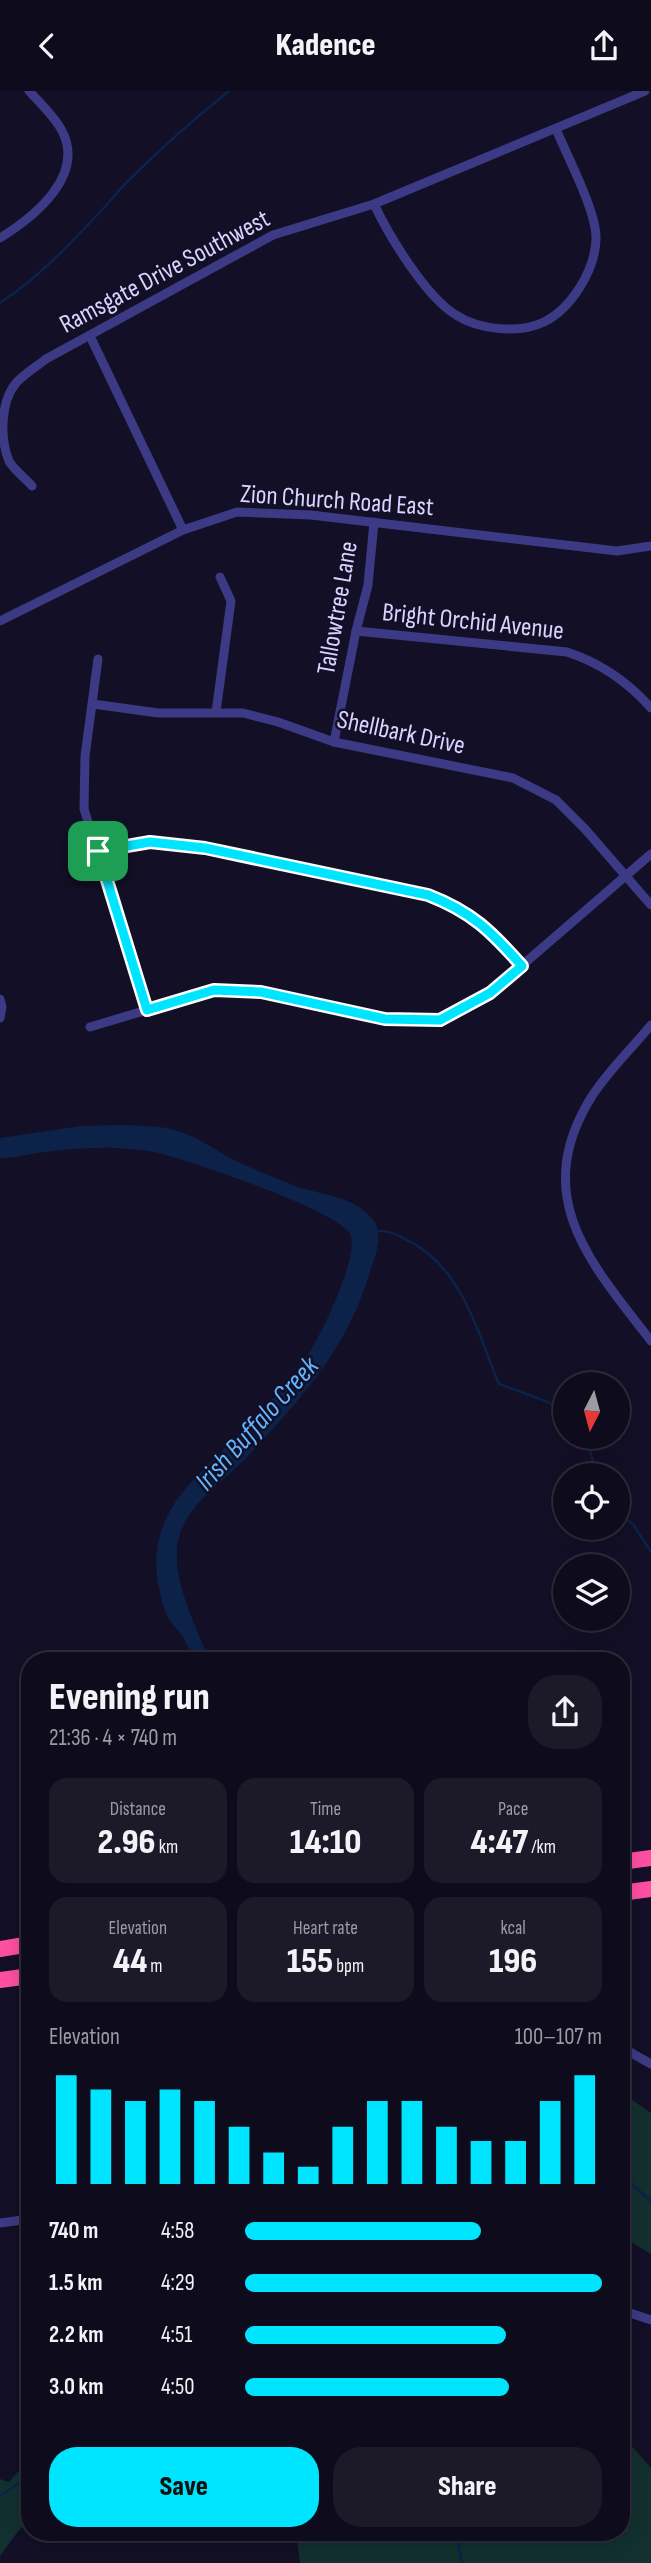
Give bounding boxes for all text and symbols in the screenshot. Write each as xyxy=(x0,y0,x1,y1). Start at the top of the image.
text: Kadence xyxy=(276,26,376,65)
icon: back xyxy=(28,27,66,65)
icon: share xyxy=(585,27,623,65)
street label: Ramsgate Drive Southwest xyxy=(55,203,275,340)
street label: Zion Church Road East xyxy=(239,479,435,523)
street label: Tallowtree Lane xyxy=(311,539,365,677)
street label: Bright Orchid Avenue xyxy=(381,597,565,647)
street label: Shellbark Drive xyxy=(334,704,468,762)
pin xyxy=(68,821,128,881)
icon: arrive xyxy=(79,832,117,870)
water label: Irish Buffalo Creek xyxy=(188,1349,327,1498)
north arrow xyxy=(553,1372,630,1449)
map controls xyxy=(553,1372,630,1631)
button: locate xyxy=(553,1463,630,1540)
button: layers xyxy=(553,1554,630,1631)
text: Evening run xyxy=(49,1675,210,1720)
button: share xyxy=(528,1675,602,1749)
text: 21:36 · 4 × 740 m xyxy=(49,1724,177,1752)
text: Distance xyxy=(110,1798,166,1821)
text: Time xyxy=(310,1798,341,1821)
text: Pace xyxy=(498,1798,528,1821)
text: 2.96 xyxy=(98,1821,156,1864)
text: 14:10 xyxy=(290,1821,361,1864)
text: 4:47 xyxy=(470,1821,528,1864)
text: km xyxy=(156,1836,178,1859)
text: /km xyxy=(528,1836,556,1859)
text: Elevation xyxy=(109,1917,167,1940)
text: Heart rate xyxy=(293,1917,358,1940)
text: kcal xyxy=(501,1917,526,1940)
text: 44 xyxy=(113,1940,147,1983)
text: 155 xyxy=(287,1940,333,1983)
text: 196 xyxy=(489,1940,537,1983)
text: m xyxy=(147,1955,163,1978)
text: bpm xyxy=(333,1955,364,1978)
text: Elevation xyxy=(49,2023,120,2051)
text: 100–107 m xyxy=(515,2023,602,2051)
text: 740 m xyxy=(49,2217,98,2245)
text: 4:58 xyxy=(161,2217,194,2245)
text: 1.5 km xyxy=(49,2269,102,2297)
text: 4:29 xyxy=(161,2269,195,2297)
text: 2.2 km xyxy=(49,2321,103,2349)
text: 4:51 xyxy=(161,2321,192,2349)
text: 3.0 km xyxy=(49,2373,104,2401)
text: 4:50 xyxy=(161,2373,194,2401)
button: Save xyxy=(49,2447,319,2527)
button: Share xyxy=(333,2447,602,2527)

